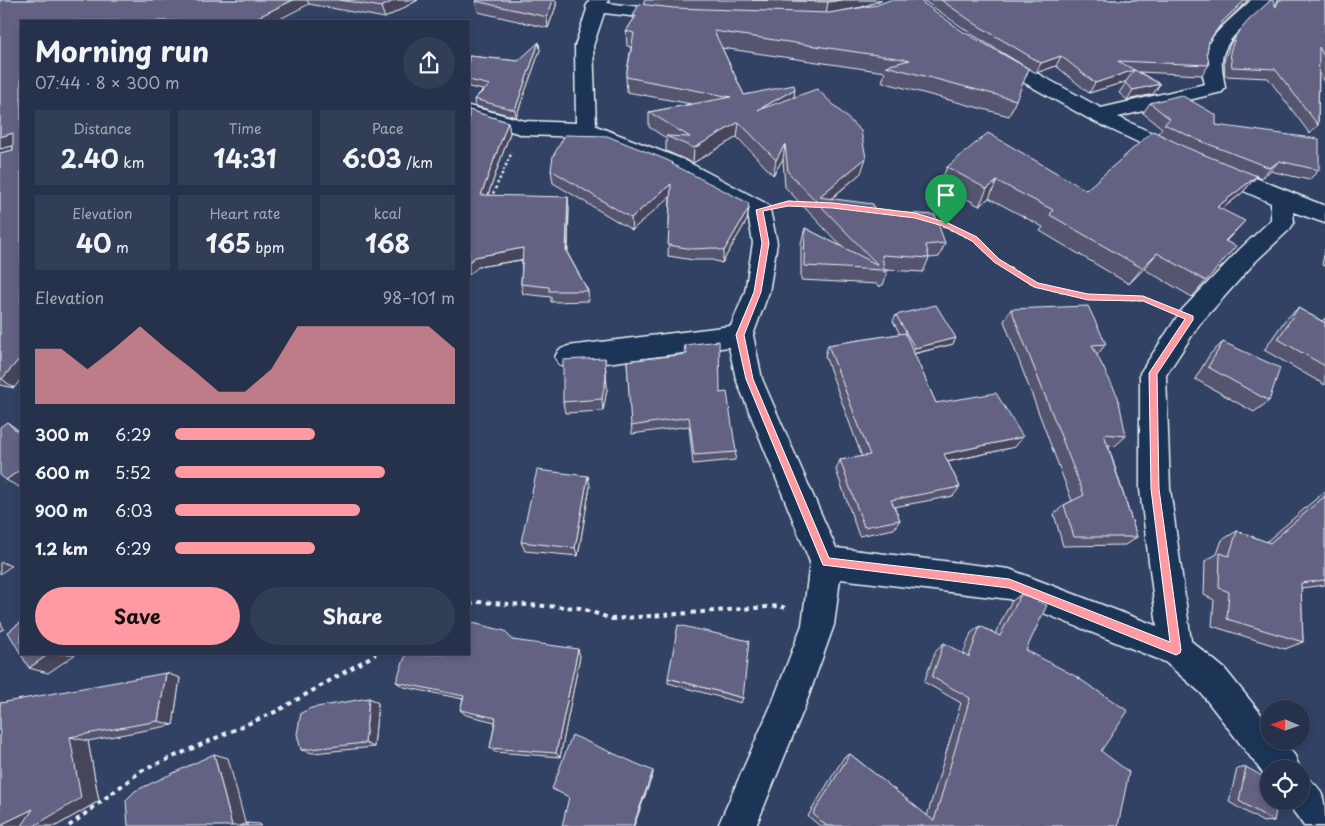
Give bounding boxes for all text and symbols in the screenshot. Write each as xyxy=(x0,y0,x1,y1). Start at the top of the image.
text: Morning run xyxy=(35,29,209,72)
button: share xyxy=(403,37,455,89)
text: 07:44 · 8 × 300 m xyxy=(35,70,180,94)
text: Distance xyxy=(73,118,132,139)
text: Time xyxy=(228,118,262,139)
text: Pace xyxy=(372,118,403,139)
text: 2.40 xyxy=(60,139,119,177)
text: 14:31 xyxy=(213,139,277,177)
text: 6:03 xyxy=(342,139,402,177)
text: km xyxy=(119,152,144,173)
text: /km xyxy=(402,152,433,173)
pin xyxy=(925,174,967,225)
icon: arrive xyxy=(932,181,960,209)
text: Elevation xyxy=(72,203,133,224)
text: Heart rate xyxy=(210,203,280,224)
text: kcal xyxy=(374,203,402,224)
text: 40 xyxy=(76,224,111,262)
text: 165 xyxy=(206,224,251,262)
text: 168 xyxy=(365,224,410,262)
text: m xyxy=(111,237,129,258)
text: bpm xyxy=(251,237,284,258)
text: Elevation xyxy=(35,285,104,309)
text: 98–101 m xyxy=(383,285,455,309)
text: 300 m xyxy=(35,422,89,446)
text: 6:29 xyxy=(115,422,151,446)
text: 600 m xyxy=(35,460,89,484)
text: 5:52 xyxy=(115,460,151,484)
text: 900 m xyxy=(35,498,88,522)
text: 6:03 xyxy=(115,498,153,522)
text: 1.2 km xyxy=(35,536,88,560)
text: 6:29 xyxy=(115,536,151,560)
button: Save xyxy=(35,587,240,645)
button: Share xyxy=(250,587,455,645)
north arrow xyxy=(1260,700,1310,750)
map controls xyxy=(1260,700,1310,810)
button: locate xyxy=(1260,760,1310,810)

